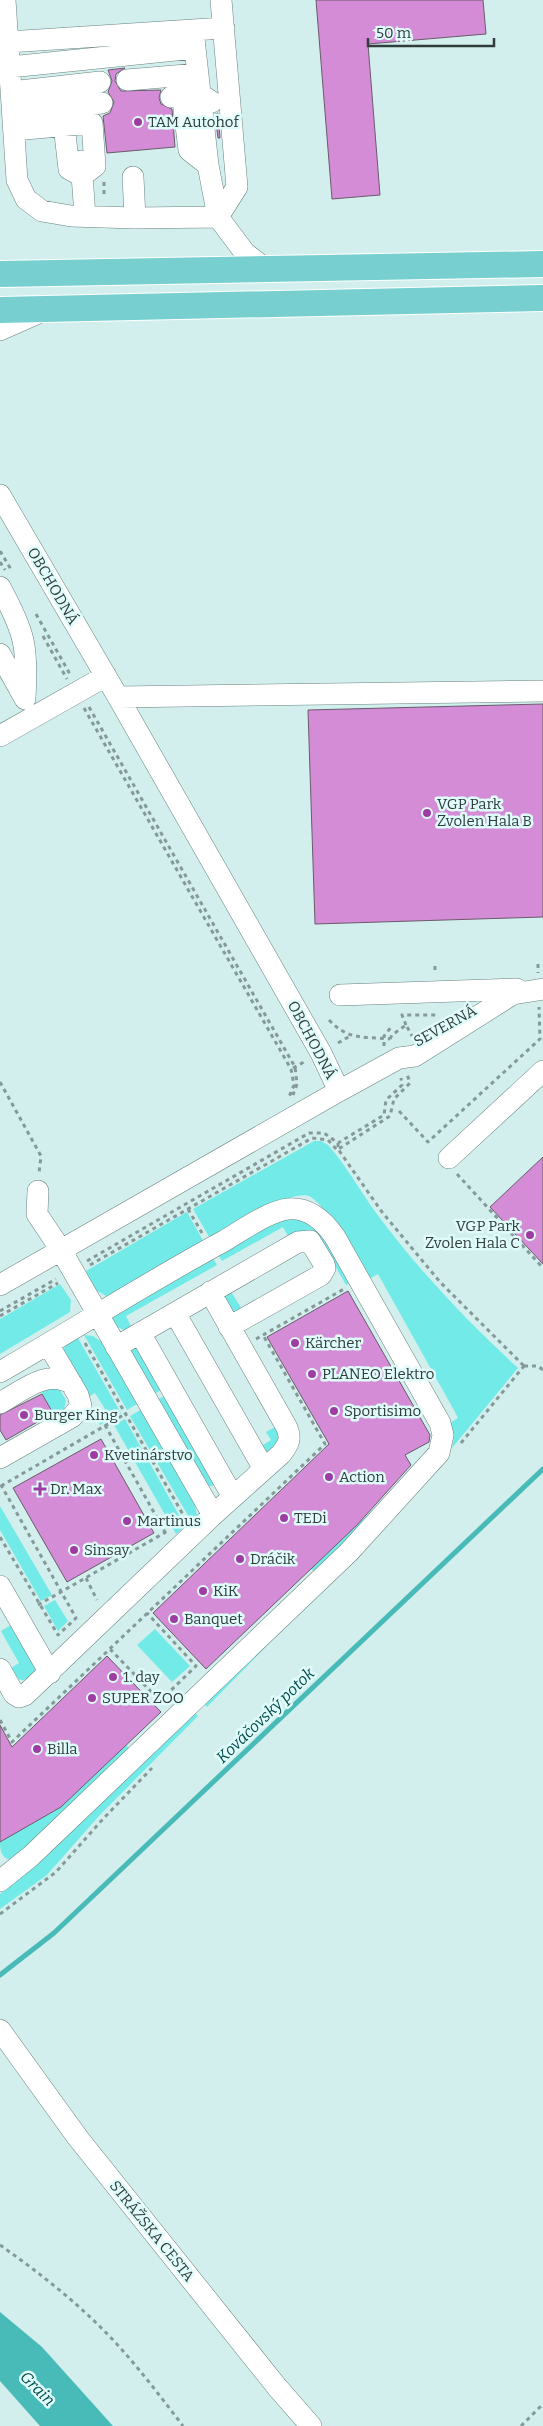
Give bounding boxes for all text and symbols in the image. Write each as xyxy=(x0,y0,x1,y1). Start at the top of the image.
scale bar xyxy=(368,15,494,47)
text: 50 m xyxy=(376,24,412,42)
place label: TAM Autohof xyxy=(148,113,240,131)
marker: TAM Autohof xyxy=(132,116,144,128)
street label: OBCHODNÁ xyxy=(24,544,83,628)
place label: VGP Park Zvolen Hala B xyxy=(437,795,532,830)
marker: VGP Park Zvolen Hala B xyxy=(421,807,433,819)
street label: OBCHODNÁ xyxy=(284,998,340,1083)
street label: SEVERNÁ xyxy=(411,1001,480,1051)
place label: VGP Park Zvolen Hala C xyxy=(425,1217,520,1252)
marker: VGP Park Zvolen Hala C xyxy=(524,1229,536,1241)
place label: Kärcher xyxy=(305,1334,361,1352)
marker: Kärcher xyxy=(289,1337,301,1349)
place label: PLANEO Elektro xyxy=(322,1365,434,1383)
marker: PLANEO Elektro xyxy=(306,1368,318,1380)
place label: Sportisimo xyxy=(344,1402,421,1420)
marker: Sportisimo xyxy=(328,1405,340,1417)
place label: Burger King xyxy=(34,1406,118,1424)
marker: Burger King xyxy=(18,1409,30,1421)
place label: Kvetinárstvo xyxy=(104,1446,193,1464)
marker: Kvetinárstvo xyxy=(88,1449,100,1461)
place label: Action xyxy=(339,1468,385,1486)
marker: Action xyxy=(323,1471,335,1483)
place label: Dr. Max xyxy=(50,1480,103,1498)
marker: Dr. Max xyxy=(34,1483,46,1495)
place label: TEDi xyxy=(294,1509,327,1527)
place label: Martinus xyxy=(137,1512,201,1530)
marker: TEDi xyxy=(278,1512,290,1524)
marker: Martinus xyxy=(121,1515,133,1527)
place label: Sinsay xyxy=(84,1541,129,1559)
marker: Sinsay xyxy=(68,1544,80,1556)
place label: Dráčik xyxy=(250,1550,296,1568)
marker: Dráčik xyxy=(234,1553,246,1565)
place label: KiK xyxy=(213,1582,239,1600)
marker: KiK xyxy=(197,1585,209,1597)
place label: Banquet xyxy=(184,1610,243,1628)
marker: Banquet xyxy=(168,1613,180,1625)
water label: Kováčovský potok xyxy=(212,1664,319,1767)
place label: 1. day xyxy=(123,1668,160,1686)
marker: 1. day xyxy=(107,1671,119,1683)
place label: SUPER ZOO xyxy=(102,1689,184,1707)
marker: SUPER ZOO xyxy=(86,1692,98,1704)
place label: Billa xyxy=(47,1740,78,1758)
marker: Billa xyxy=(31,1743,43,1755)
street label: STRÁŽSKA CESTA xyxy=(106,2177,198,2285)
water label: Grain xyxy=(16,2367,59,2410)

